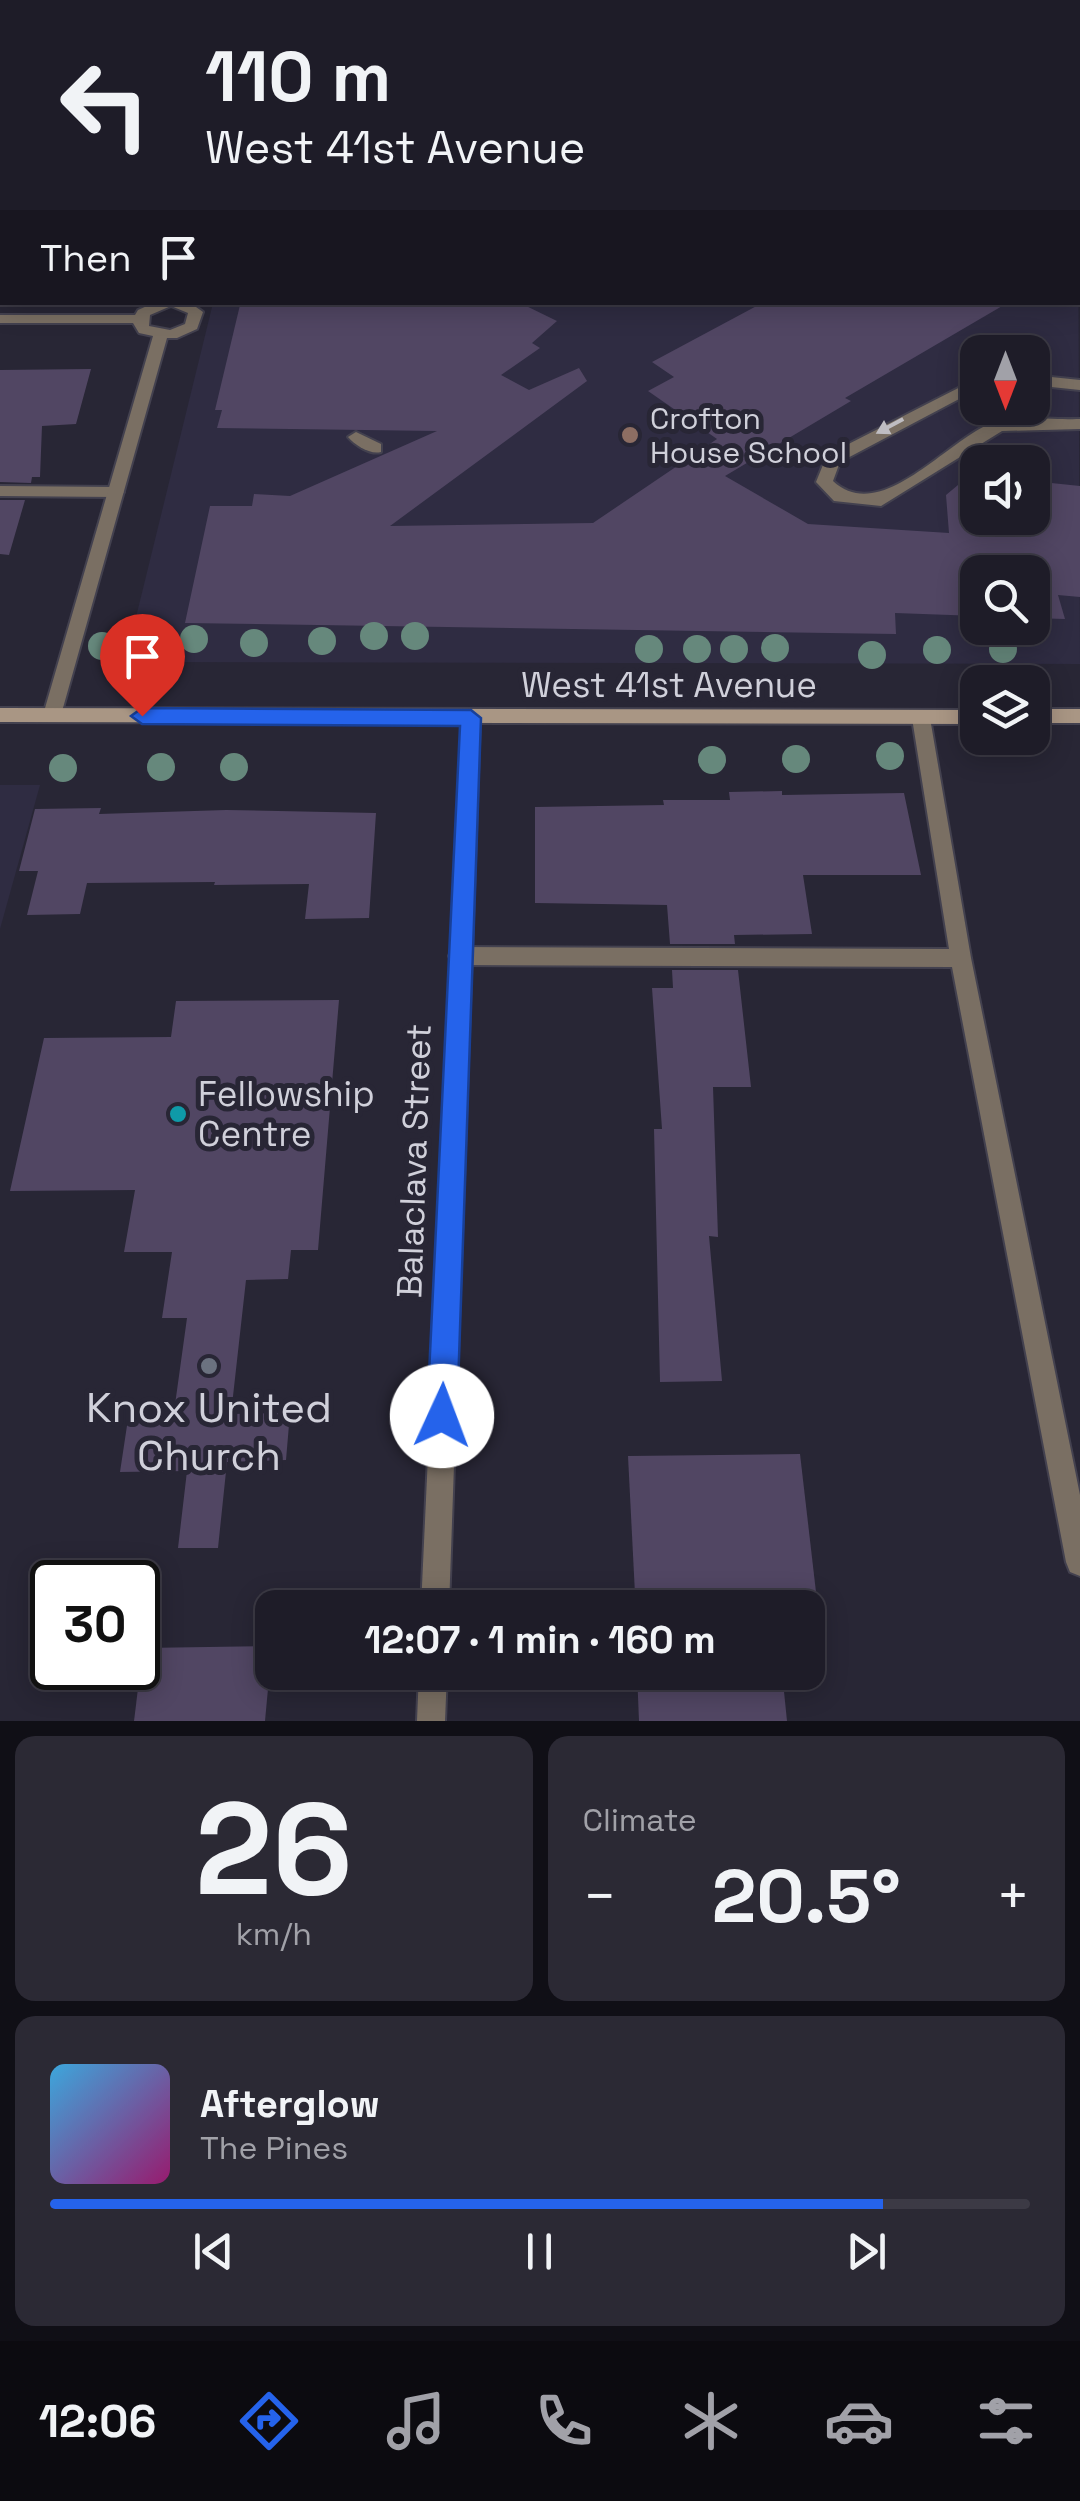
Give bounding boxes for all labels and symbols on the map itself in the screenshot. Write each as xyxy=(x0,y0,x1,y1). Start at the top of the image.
north arrow xyxy=(960,335,1050,425)
place label: Crofton House School xyxy=(650,399,847,472)
one-way arrow xyxy=(876,418,905,435)
marker: Crofton House School xyxy=(619,424,641,446)
pin xyxy=(100,614,185,717)
street label: West 41st Avenue xyxy=(521,663,817,707)
street label: Balaclava Street xyxy=(387,1023,441,1299)
place label: Fellowship Centre xyxy=(198,1072,375,1156)
marker: Fellowship Centre xyxy=(167,1103,189,1125)
marker: Knox United Church xyxy=(198,1355,220,1377)
position arrow xyxy=(390,1364,494,1468)
place label: Knox United Church xyxy=(86,1381,332,1482)
speed limit sign: 30 xyxy=(30,1560,160,1690)

